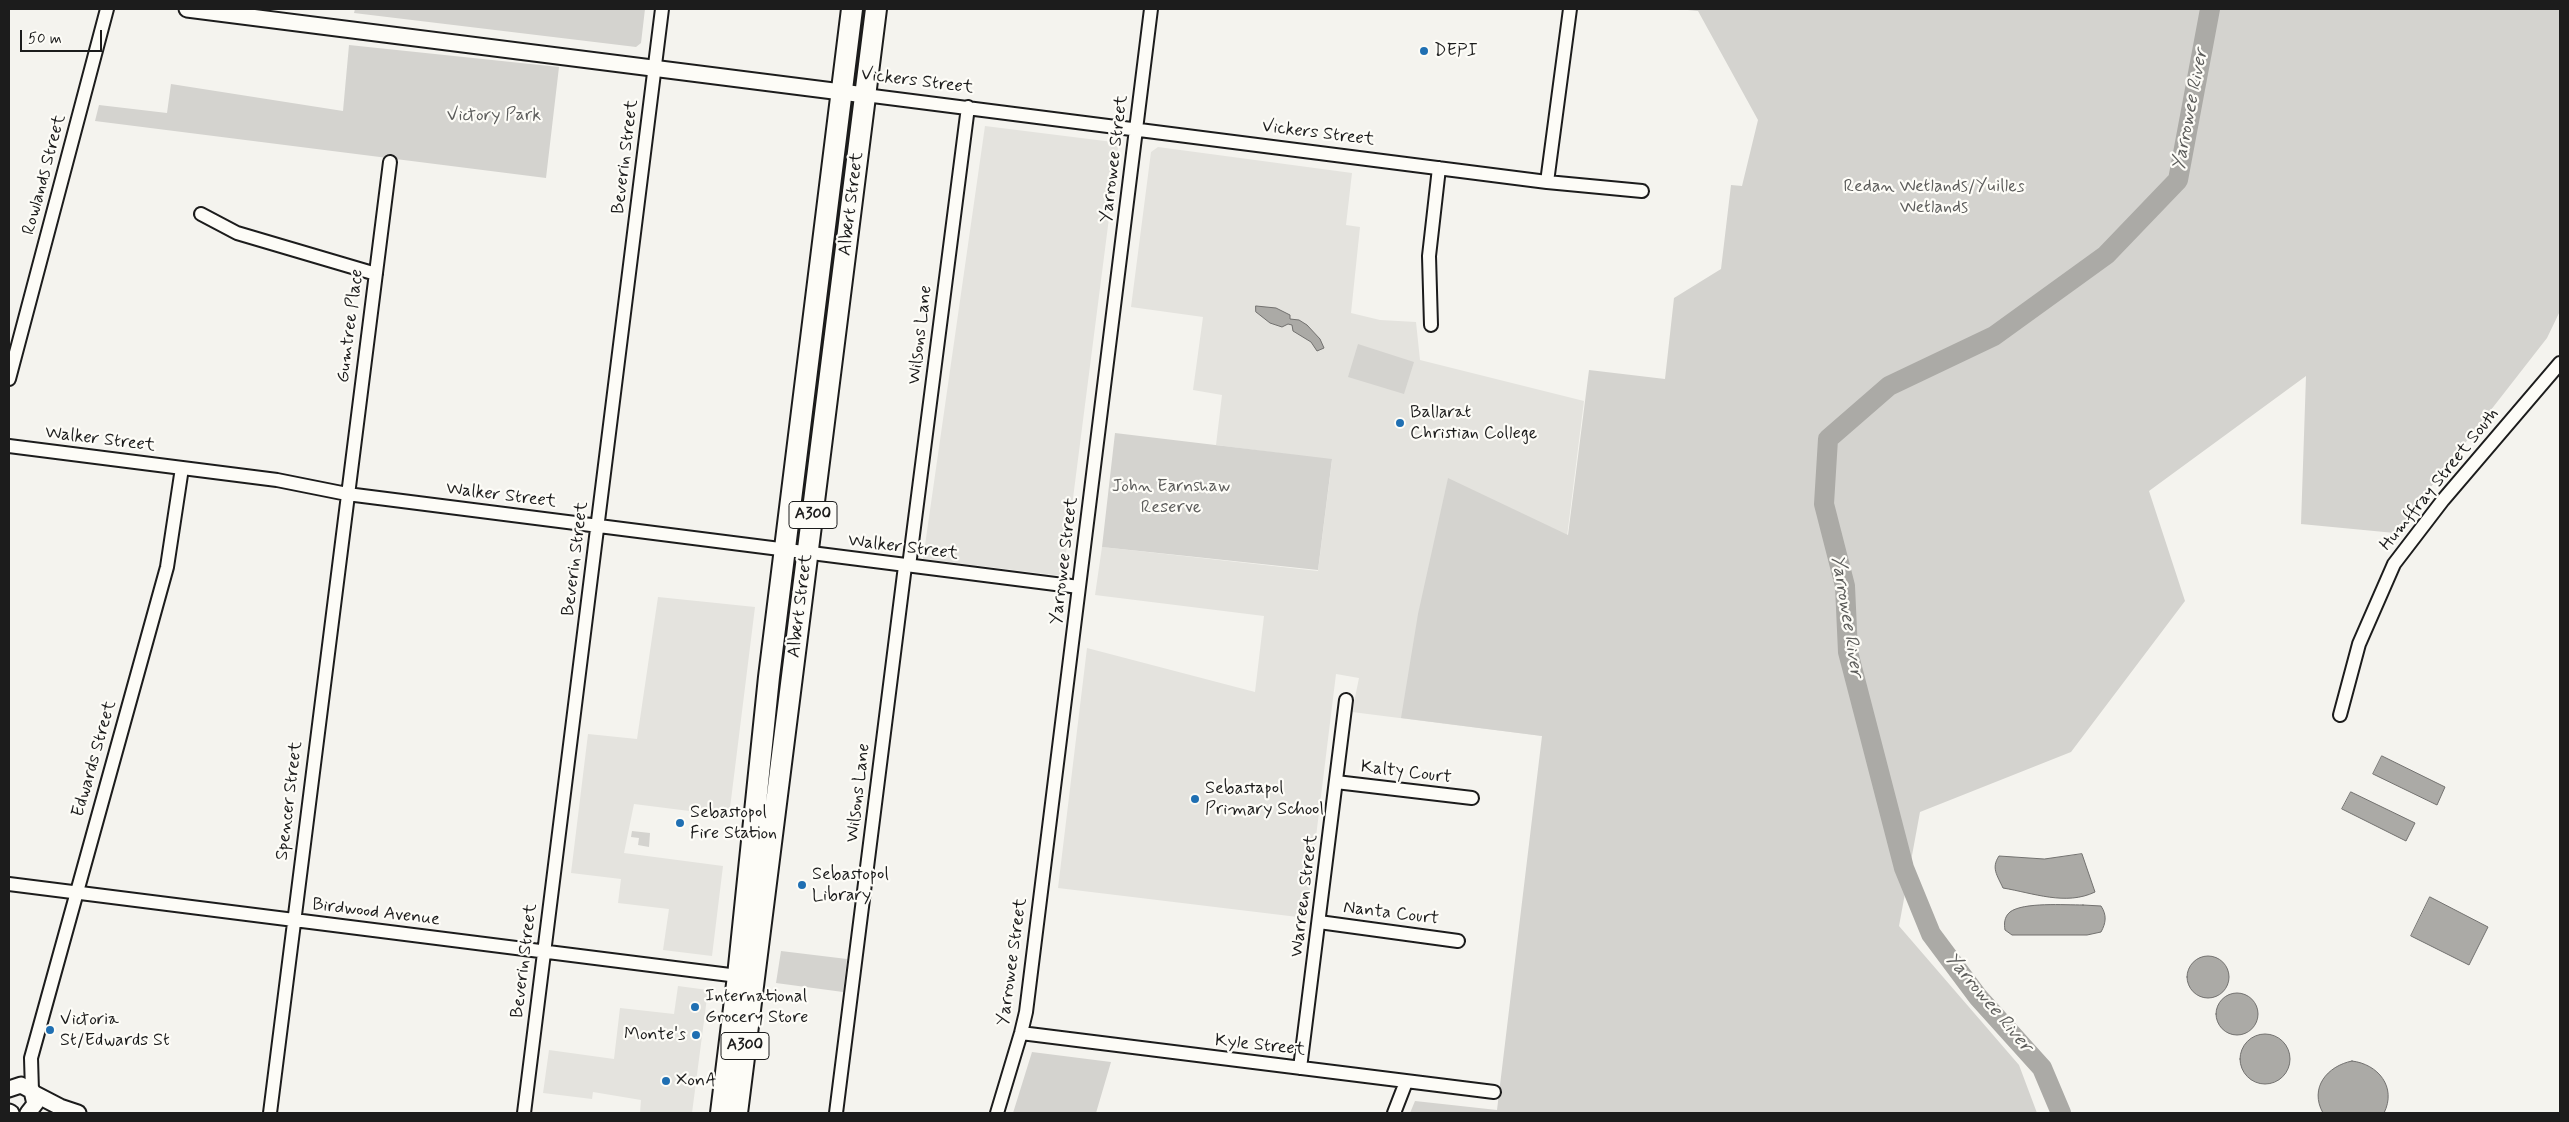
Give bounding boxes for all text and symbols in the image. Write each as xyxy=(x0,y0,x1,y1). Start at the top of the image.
scale bar xyxy=(22,20,105,52)
text: 50 m xyxy=(28,29,62,49)
place label: DEPI xyxy=(1434,40,1478,62)
marker: DEPI xyxy=(1418,45,1430,57)
water label: Yarrowee River xyxy=(2168,47,2214,173)
street label: Vickers Street xyxy=(860,64,974,100)
street label: Yarrowee Street xyxy=(1096,94,1134,224)
street label: Beverin Street xyxy=(608,99,644,215)
park label: Victory Park xyxy=(447,105,541,127)
street label: Rowlands Street xyxy=(19,112,71,238)
street label: Vickers Street xyxy=(1261,116,1375,152)
street label: Albert Street xyxy=(835,151,869,257)
park label: Redan Wetlands/Yuilles Wetlands xyxy=(1843,176,2025,218)
street label: Gumtree Place xyxy=(333,268,369,384)
street label: Wilsons Lane xyxy=(904,284,938,386)
place label: Ballarat Christian College xyxy=(1410,402,1537,444)
street label: Humffray Street South xyxy=(2376,404,2504,556)
marker: Ballarat Christian College xyxy=(1394,417,1406,429)
street label: Walker Street xyxy=(44,423,156,457)
park label: John Earnshaw Reserve xyxy=(1112,476,1230,518)
street label: Walker Street xyxy=(445,479,557,513)
street label: Yarrowee Street xyxy=(1046,496,1084,626)
street label: Beverin Street xyxy=(558,501,594,617)
road number: A300 xyxy=(789,502,837,528)
street label: Walker Street xyxy=(847,531,959,565)
street label: Albert Street xyxy=(784,553,818,659)
water label: Yarrowee River xyxy=(1825,553,1867,679)
street label: Edwards Street xyxy=(68,698,122,820)
street label: Spencer Street xyxy=(272,740,308,862)
street label: Wilsons Lane xyxy=(842,742,876,844)
street label: Kalty Court xyxy=(1359,757,1453,789)
place label: Sebastapol Primary School xyxy=(1205,778,1324,821)
marker: Sebastapol Primary School xyxy=(1189,793,1201,805)
place label: Sebastopol Fire Station xyxy=(690,802,777,844)
marker: Sebastopol Fire Station xyxy=(674,817,686,829)
street label: Warreen Street xyxy=(1287,833,1323,959)
place label: Sebastopol Library xyxy=(812,864,889,906)
marker: Sebastopol Library xyxy=(796,879,808,891)
street label: Birdwood Avenue xyxy=(311,894,441,932)
street label: Yarrowee Street xyxy=(993,897,1033,1027)
street label: Nanta Court xyxy=(1342,897,1440,931)
street label: Beverin Street xyxy=(507,903,543,1019)
water label: Yarrowee River xyxy=(1940,948,2036,1058)
place label: International Grocery Store xyxy=(705,986,808,1028)
marker: International Grocery Store xyxy=(689,1001,701,1013)
place label: Victoria St/Edwards St xyxy=(60,1009,170,1052)
marker: Victoria St/Edwards St xyxy=(44,1024,56,1036)
place label: Monte's xyxy=(624,1024,686,1046)
marker: Monte's xyxy=(690,1029,702,1041)
street label: Kyle Street xyxy=(1214,1031,1306,1061)
road number: A300 xyxy=(721,1032,769,1060)
place label: XonA xyxy=(676,1070,717,1092)
marker: XonA xyxy=(660,1075,672,1087)

